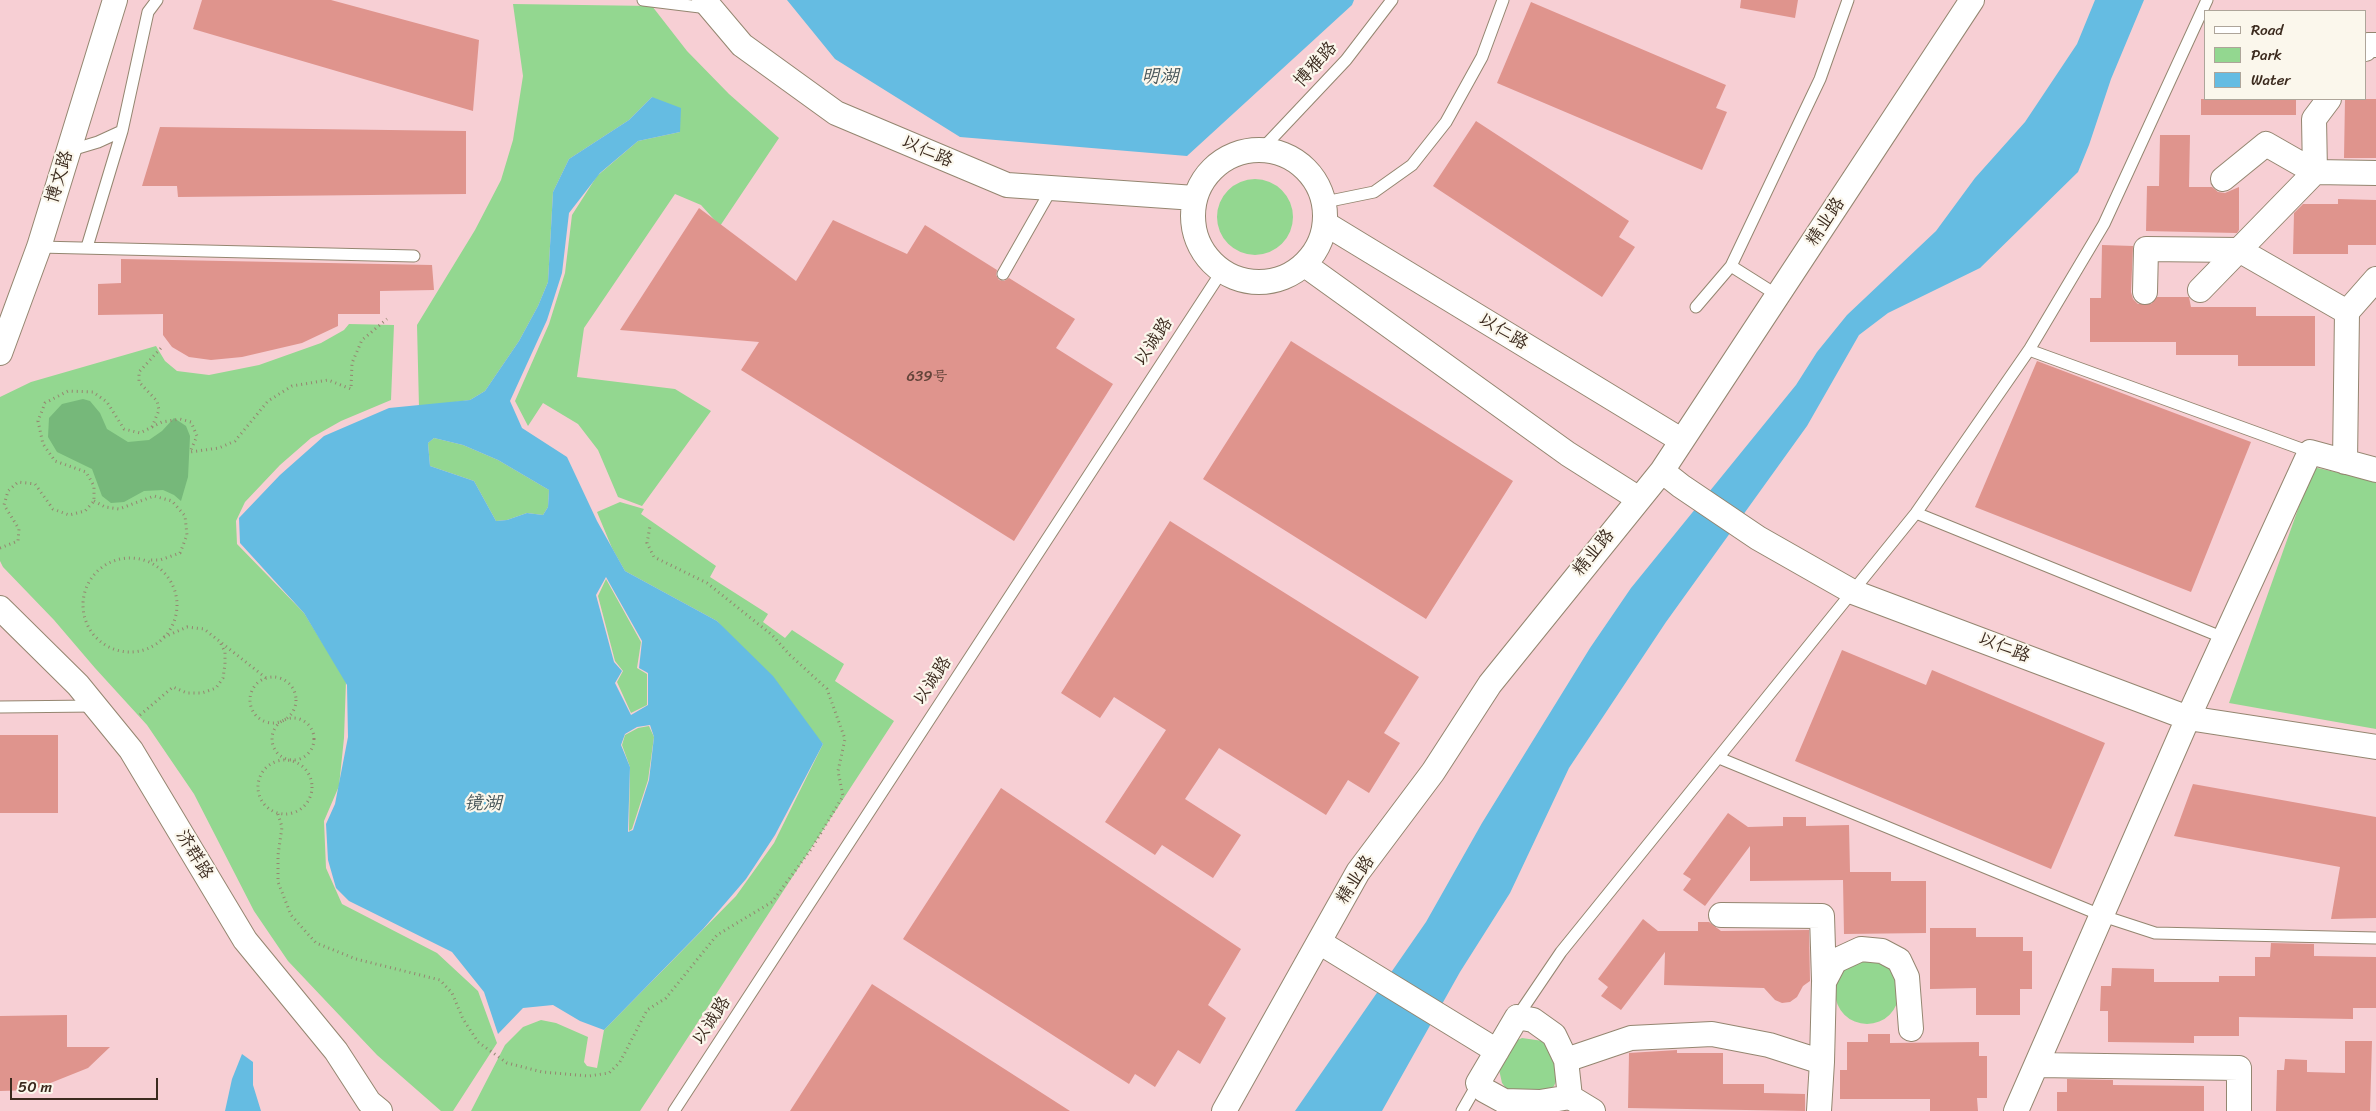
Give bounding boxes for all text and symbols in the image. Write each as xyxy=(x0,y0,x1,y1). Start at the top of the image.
legend xyxy=(2204,10,2366,100)
text: Road xyxy=(2251,17,2283,43)
street label: 博雅路 xyxy=(1290,38,1342,92)
text: Park xyxy=(2251,42,2282,68)
water label: 明湖 xyxy=(1141,66,1179,88)
text: Water xyxy=(2251,67,2291,93)
street label: 以仁路 xyxy=(898,132,956,172)
street label: 博文路 xyxy=(42,148,78,206)
street label: 精业路 xyxy=(1802,194,1850,250)
street label: 以仁路 xyxy=(1474,309,1532,355)
street label: 以诚路 xyxy=(1130,313,1178,371)
house number: 639号 xyxy=(907,368,947,386)
street label: 精业路 xyxy=(1569,525,1619,581)
street label: 以仁路 xyxy=(1975,628,2033,668)
street label: 以诚路 xyxy=(909,652,957,710)
water label: 镜湖 xyxy=(464,793,502,815)
street label: 济群路 xyxy=(171,826,217,884)
street label: 精业路 xyxy=(1332,851,1380,909)
street label: 以诚路 xyxy=(688,992,736,1050)
scale bar xyxy=(12,1068,160,1100)
text: 50 m xyxy=(18,1074,52,1100)

